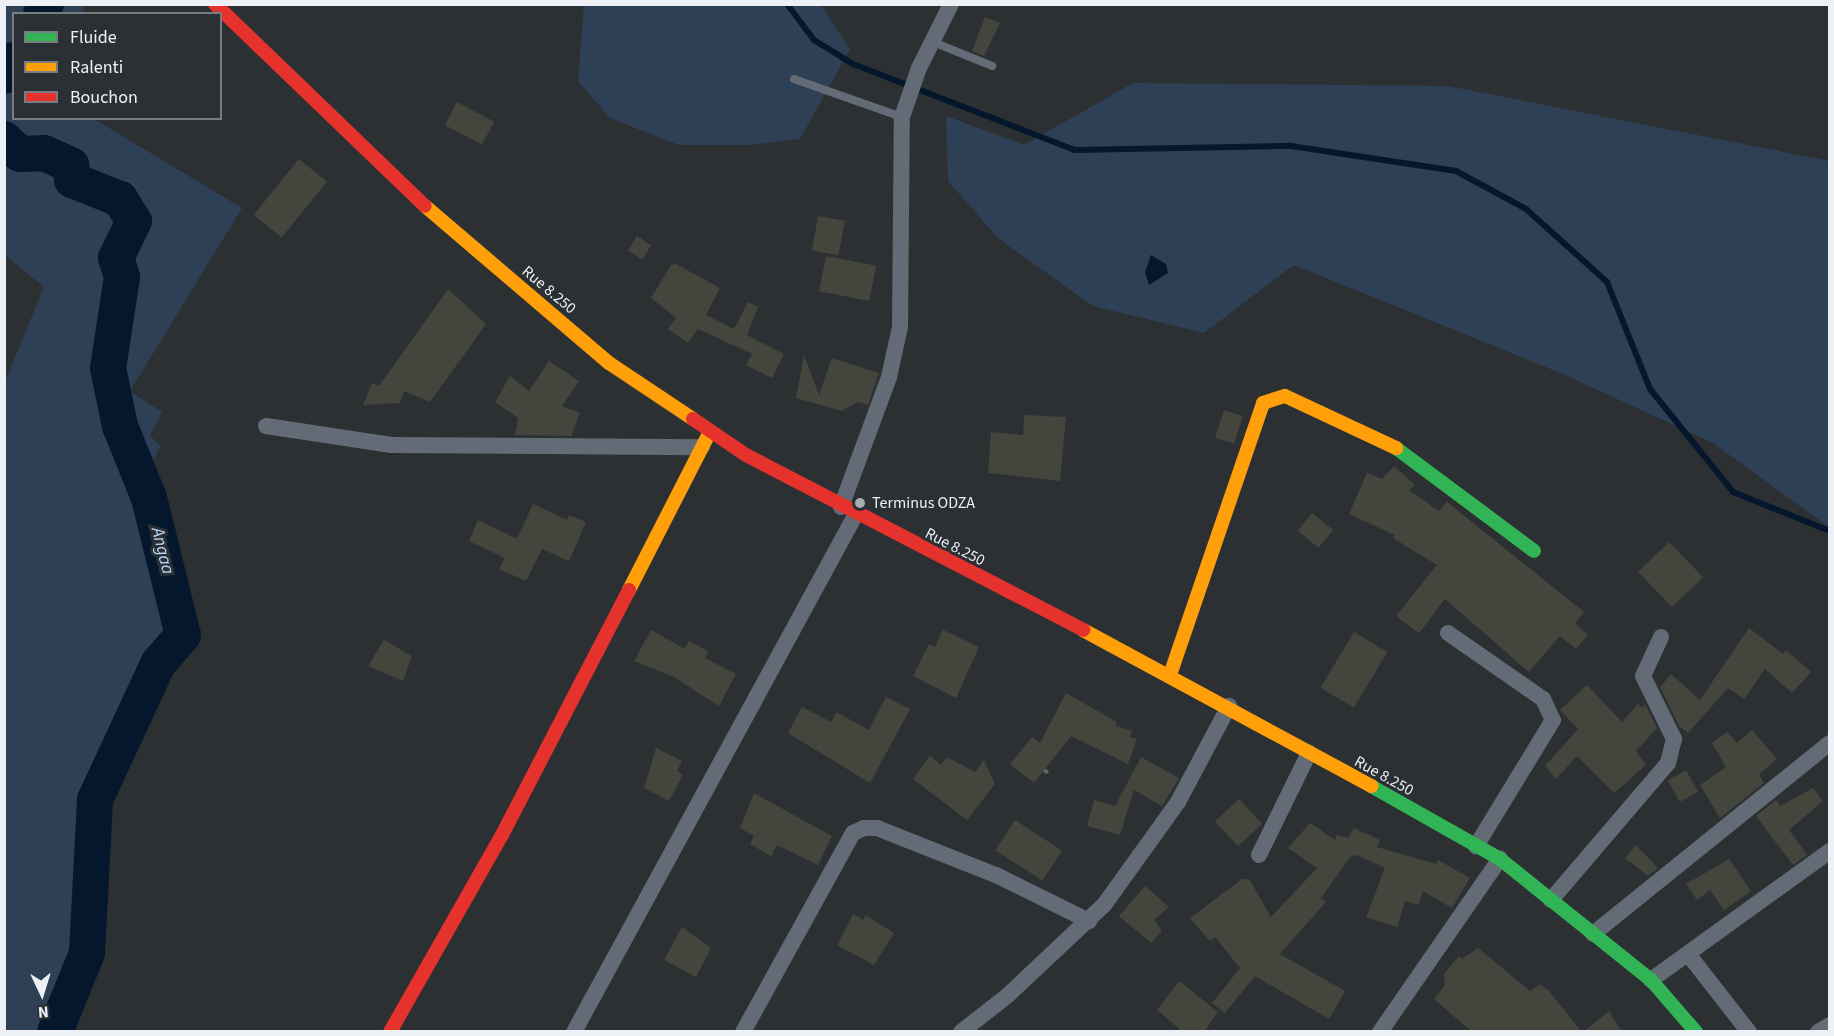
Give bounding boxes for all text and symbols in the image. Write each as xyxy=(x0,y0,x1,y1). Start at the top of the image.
legend xyxy=(12,12,222,120)
text: Fluide xyxy=(70,25,117,50)
text: Ralenti xyxy=(70,55,123,80)
text: Bouchon xyxy=(70,85,138,110)
street label: Rue 8.250 xyxy=(518,262,580,318)
place label: Terminus ODZA xyxy=(872,493,975,513)
marker: Terminus ODZA xyxy=(853,496,867,510)
street label: Rue 8.250 xyxy=(922,524,988,570)
water label: Angaa xyxy=(146,525,178,577)
street label: Rue 8.250 xyxy=(1351,752,1417,800)
north arrow xyxy=(12,964,72,1024)
text: N xyxy=(37,1001,49,1023)

